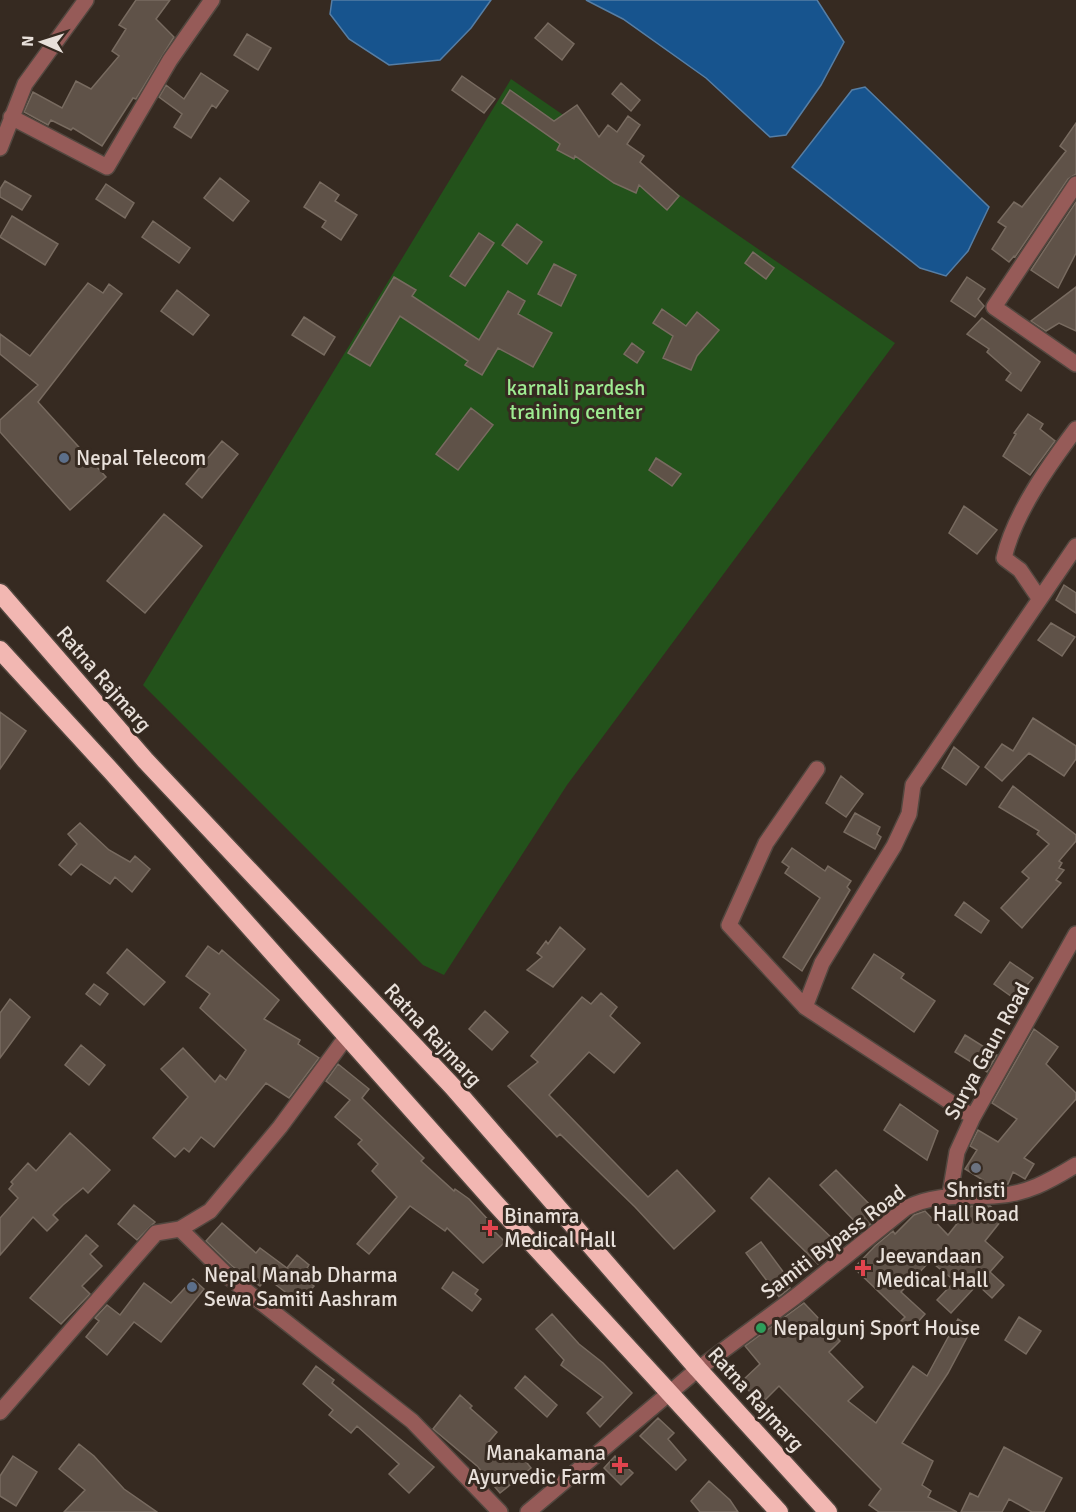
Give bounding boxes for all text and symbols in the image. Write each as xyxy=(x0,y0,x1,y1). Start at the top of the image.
north arrow xyxy=(12,12,72,72)
text: N xyxy=(18,35,38,47)
park label: karnali pardesh training center xyxy=(507,375,645,425)
place label: Nepal Telecom xyxy=(76,445,206,471)
marker: Nepal Telecom xyxy=(57,451,71,465)
street label: Ratna Rajmarg xyxy=(51,621,157,737)
street label: Ratna Rajmarg xyxy=(378,978,488,1092)
street label: Surya Gaun Road xyxy=(939,978,1035,1124)
marker: Shristi Hall Road xyxy=(969,1161,983,1175)
place label: Shristi Hall Road xyxy=(933,1177,1019,1227)
street label: Samiti Bypass Road xyxy=(756,1179,910,1305)
place label: Binamra Medical Hall xyxy=(504,1203,616,1253)
marker: Binamra Medical Hall xyxy=(481,1219,499,1237)
place label: Jeevandaan Medical Hall xyxy=(876,1243,988,1293)
marker: Jeevandaan Medical Hall xyxy=(854,1259,872,1277)
place label: Nepal Manab Dharma Sewa Samiti Aashram xyxy=(204,1262,398,1312)
marker: Nepal Manab Dharma Sewa Samiti Aashram xyxy=(185,1280,199,1294)
place label: Nepalgunj Sport House xyxy=(773,1315,980,1341)
marker: Nepalgunj Sport House xyxy=(754,1321,768,1335)
street label: Ratna Rajmarg xyxy=(702,1341,810,1457)
place label: Manakamana Ayurvedic Farm xyxy=(467,1440,606,1490)
marker: Manakamana Ayurvedic Farm xyxy=(611,1456,629,1474)

